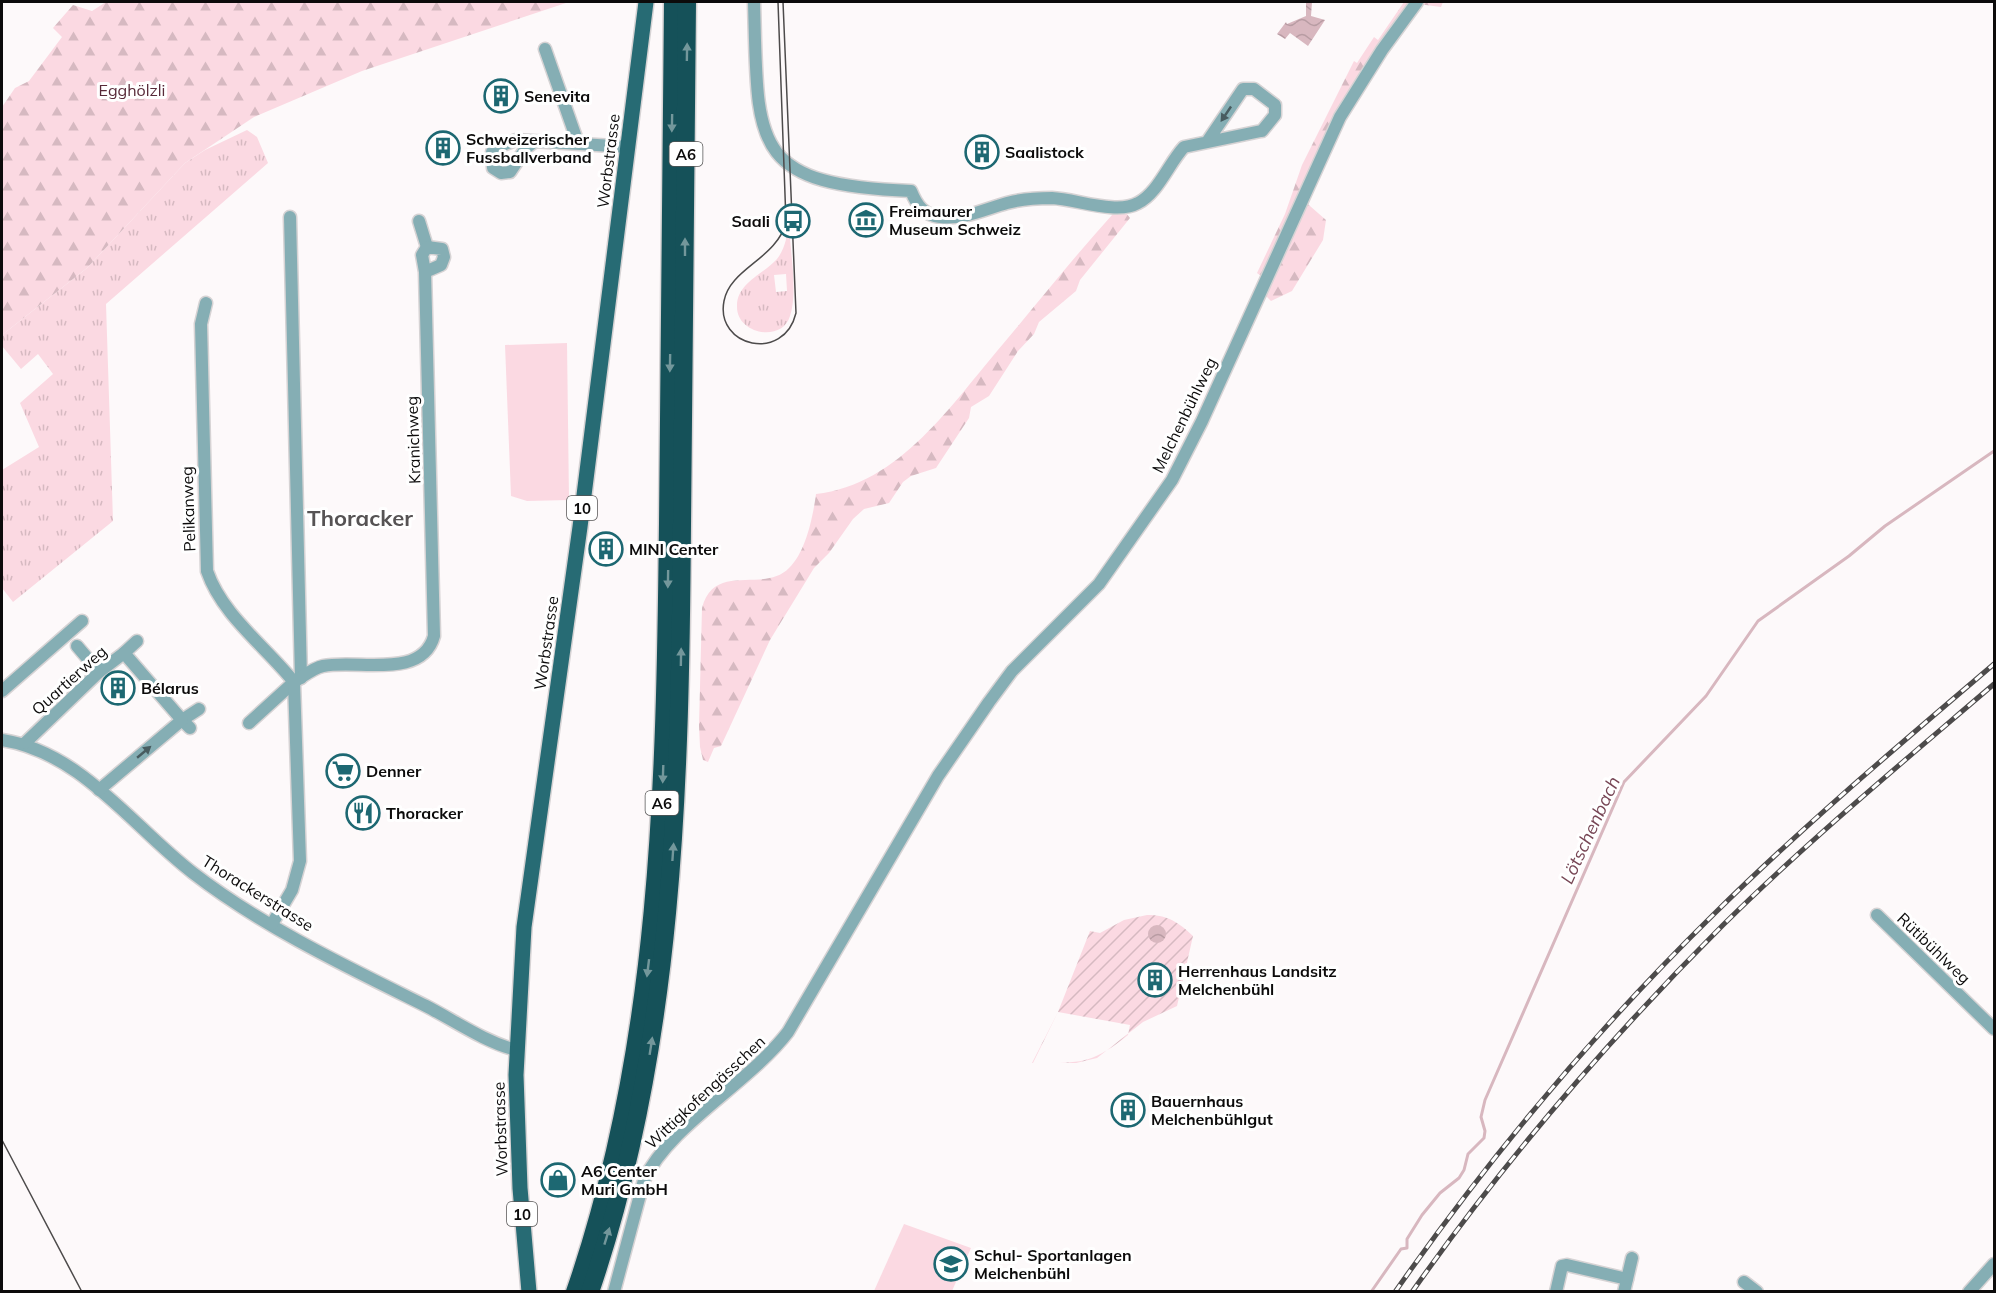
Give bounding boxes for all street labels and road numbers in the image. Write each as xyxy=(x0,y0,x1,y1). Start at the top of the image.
street label: Worbstrasse xyxy=(592,113,624,209)
road number: A6 xyxy=(670,142,702,166)
street label: Melchenbühlweg xyxy=(1147,354,1221,476)
street label: Kranichweg xyxy=(401,396,425,484)
street label: Pelikanweg xyxy=(177,466,199,552)
road number: 10 xyxy=(567,496,597,520)
street label: Worbstrasse xyxy=(530,595,562,691)
street label: Quartierweg xyxy=(27,641,111,719)
road number: A6 xyxy=(646,791,678,815)
street label: Thorackerstrasse xyxy=(199,851,317,935)
street label: Rütibühlweg xyxy=(1893,908,1975,988)
street label: Wittigkofengässchen xyxy=(641,1031,769,1153)
street label: Worbstrasse xyxy=(488,1081,512,1177)
road number: 10 xyxy=(507,1202,537,1226)

